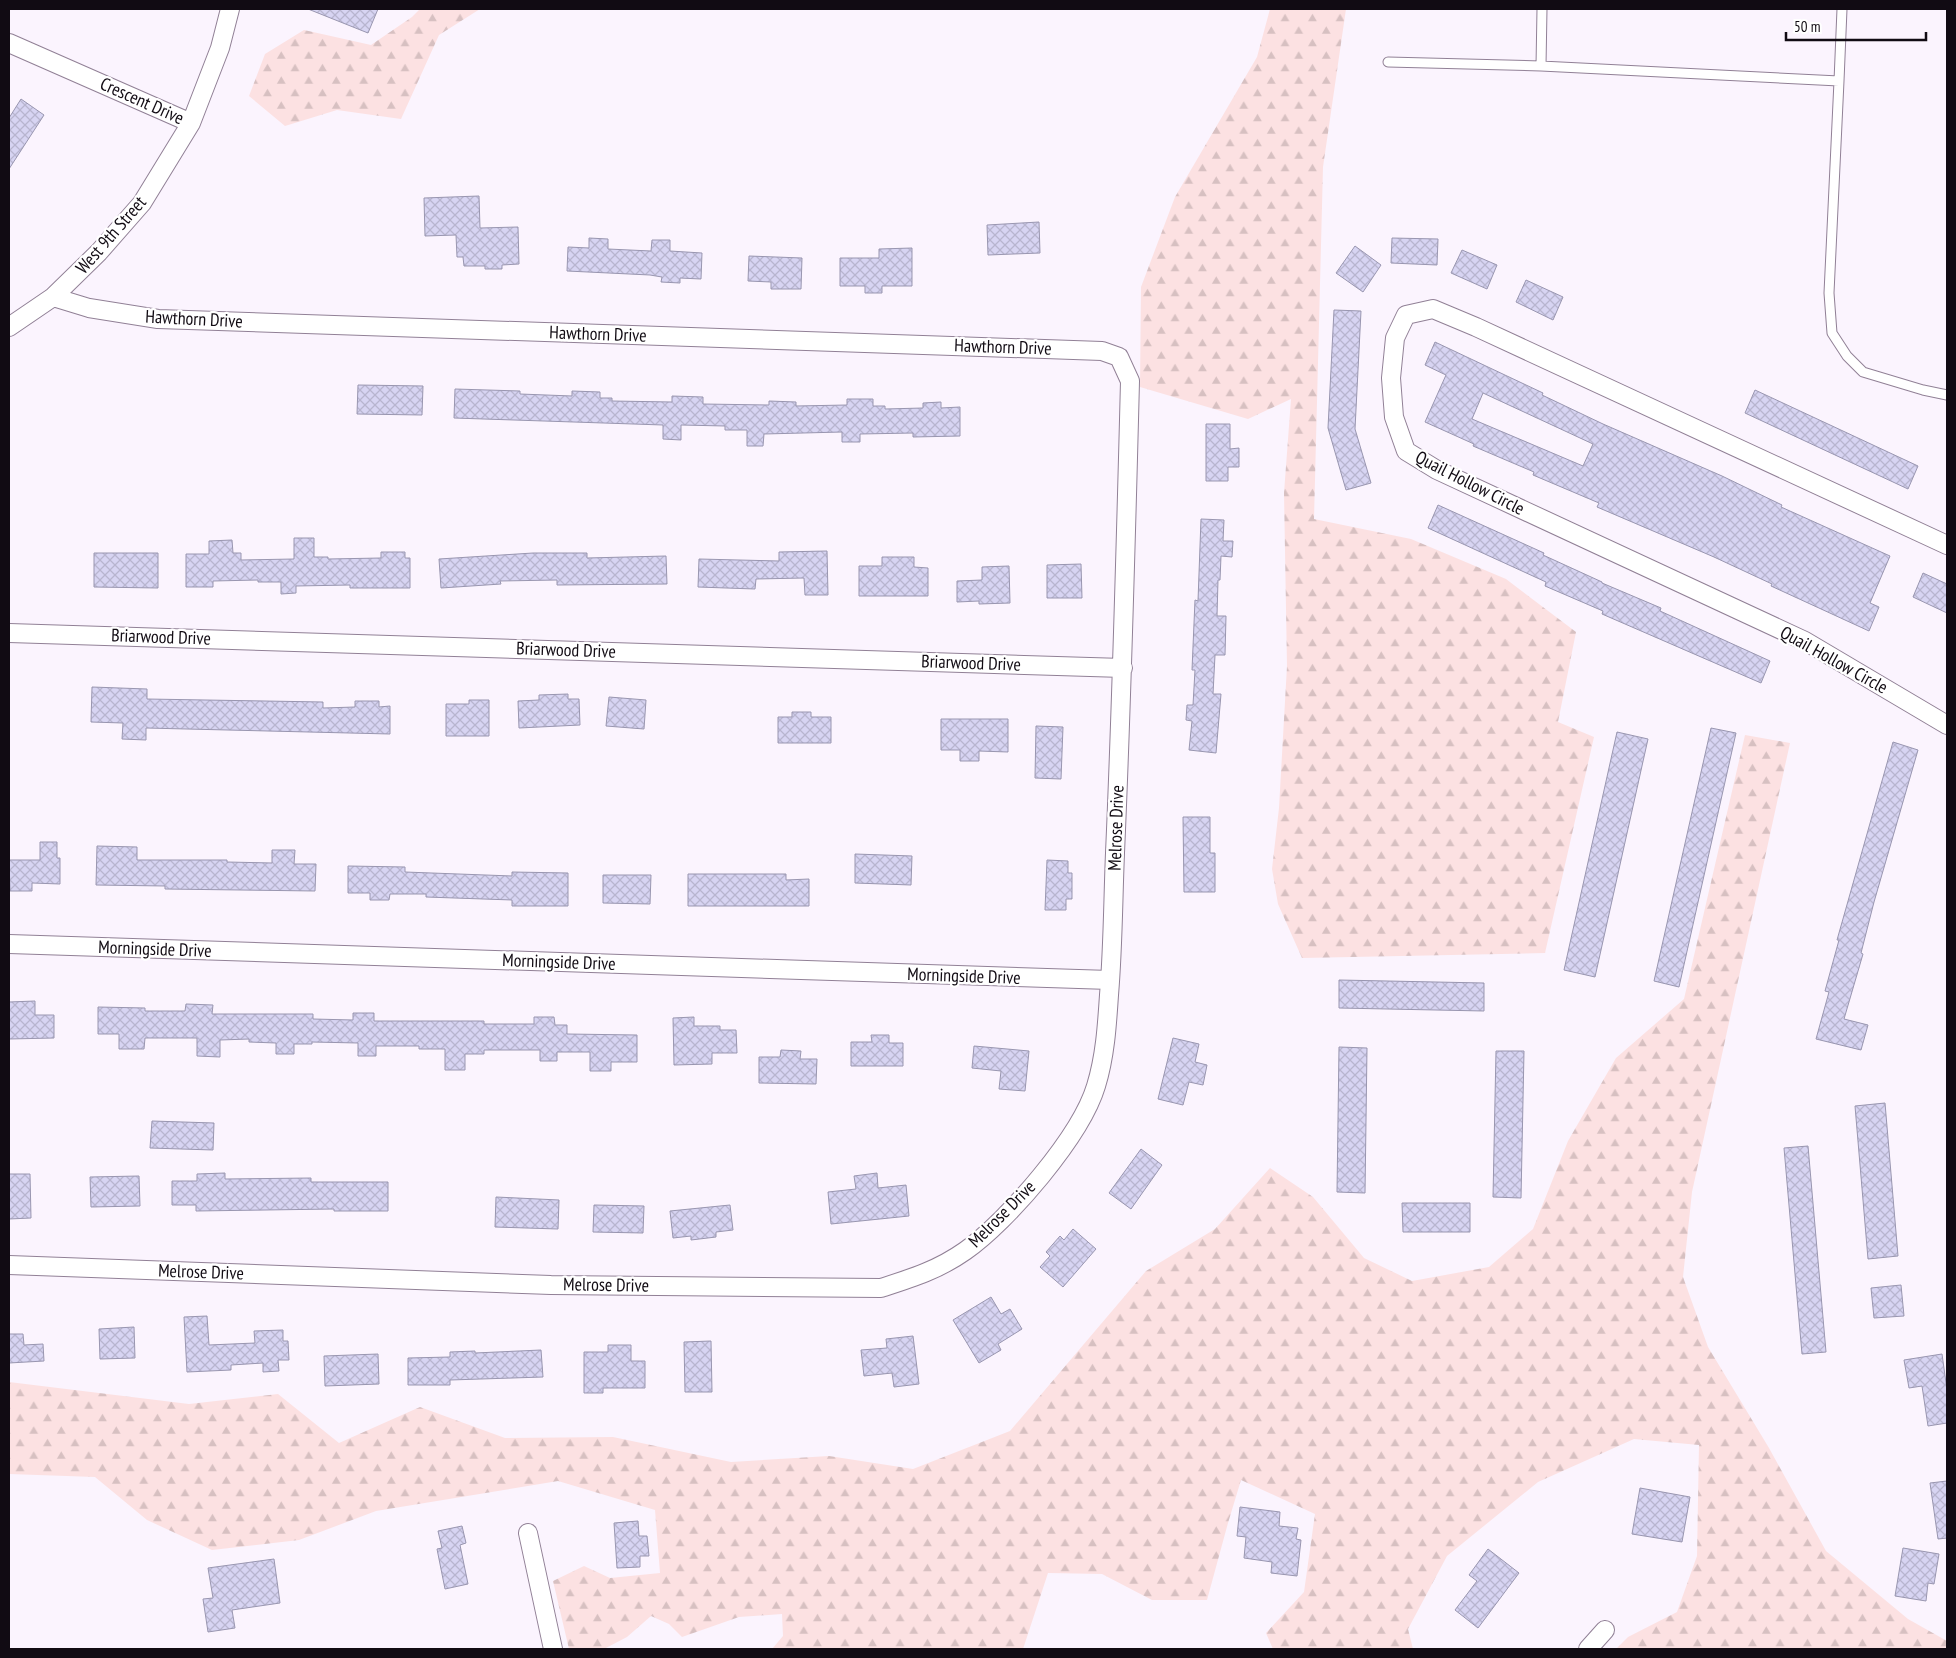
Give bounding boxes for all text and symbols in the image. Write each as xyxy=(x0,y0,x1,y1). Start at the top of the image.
scale bar xyxy=(1786,10,1926,42)
text: 50 m xyxy=(1794,17,1820,36)
street label: Crescent Drive xyxy=(97,72,188,129)
street label: West 9th Street xyxy=(71,191,151,278)
street label: Hawthorn Drive xyxy=(145,304,243,333)
street label: Hawthorn Drive xyxy=(549,320,647,347)
street label: Hawthorn Drive xyxy=(954,333,1052,360)
street label: Quail Hollow Circle xyxy=(1412,445,1529,520)
street label: Quail Hollow Circle xyxy=(1776,621,1892,699)
street label: Briarwood Drive xyxy=(111,623,211,650)
street label: Briarwood Drive xyxy=(516,636,616,663)
street label: Briarwood Drive xyxy=(921,649,1021,676)
street label: Melrose Drive xyxy=(1103,785,1128,871)
street label: Morningside Drive xyxy=(98,935,212,962)
street label: Morningside Drive xyxy=(502,948,616,975)
street label: Morningside Drive xyxy=(907,962,1021,989)
street label: Melrose Drive xyxy=(963,1175,1040,1252)
street label: Melrose Drive xyxy=(158,1259,244,1284)
street label: Melrose Drive xyxy=(563,1272,649,1297)

